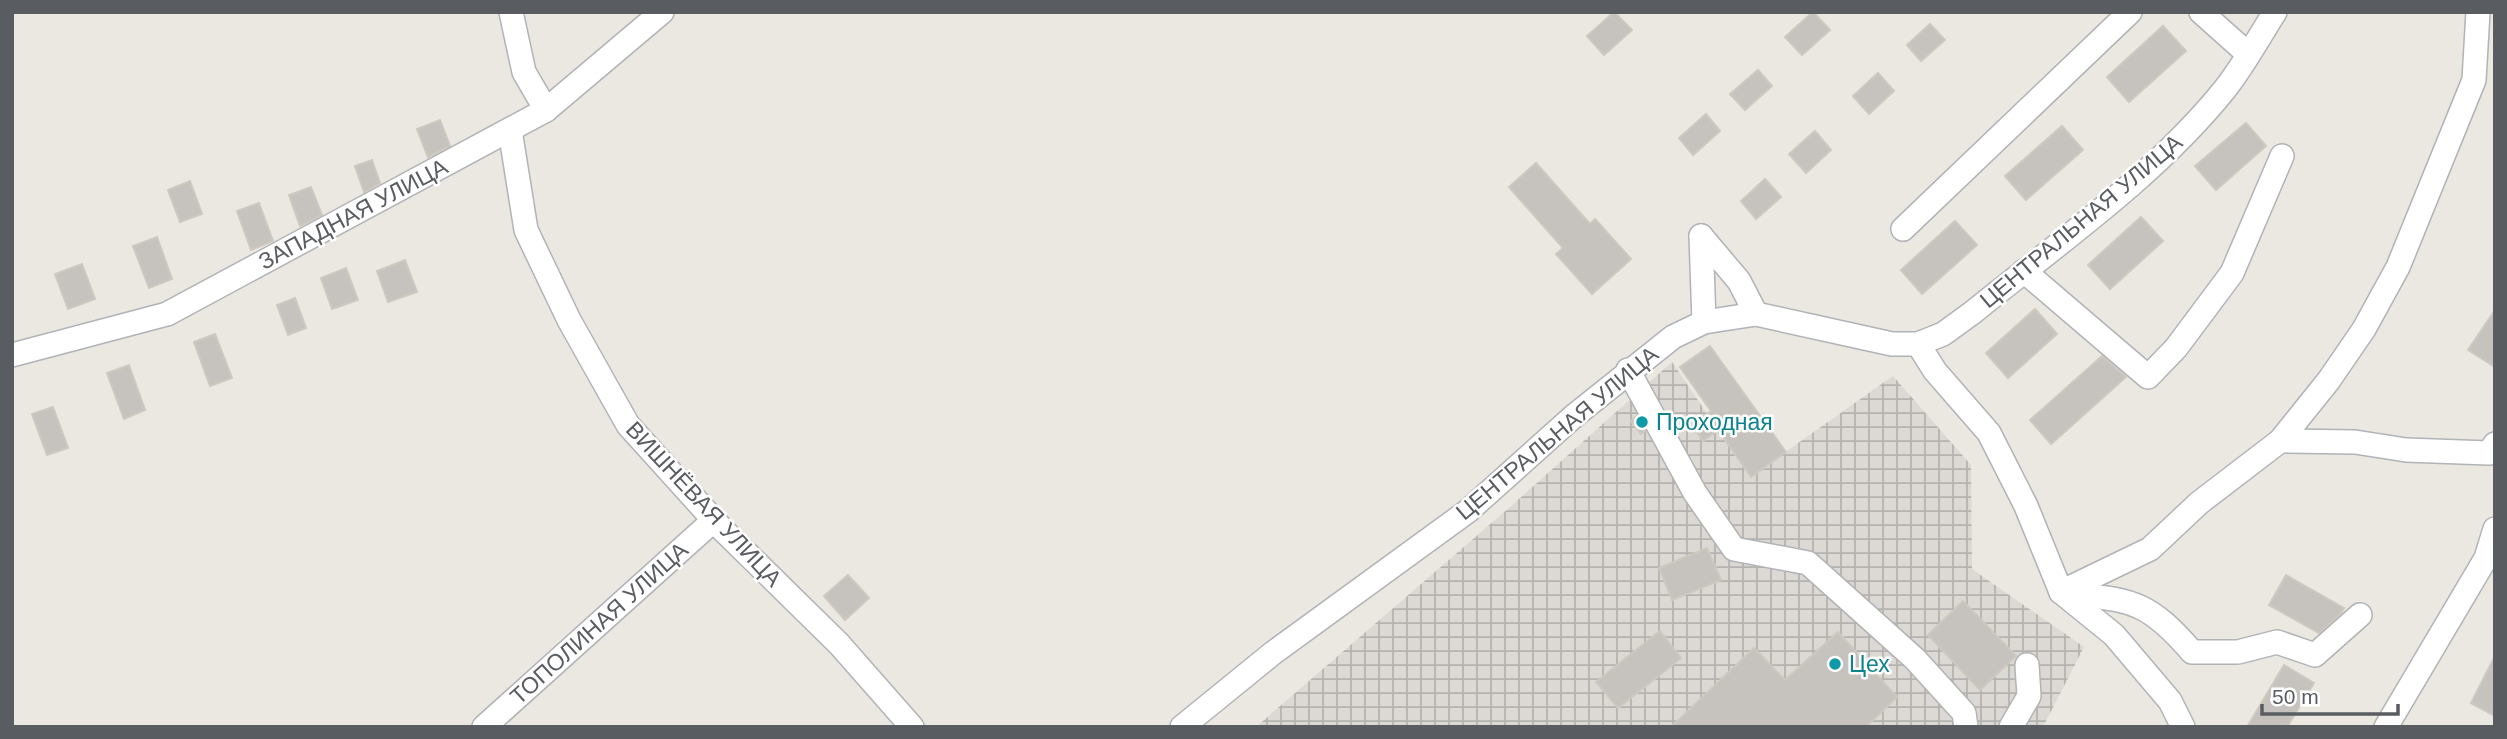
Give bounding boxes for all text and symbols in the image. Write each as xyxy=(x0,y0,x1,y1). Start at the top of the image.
street label: ЦЕНТРАЛЬНАЯ УЛИЦА xyxy=(1975,128,2188,313)
street label: ЗАПАДНАЯ УЛИЦА xyxy=(254,153,452,275)
street label: ЦЕНТРАЛЬНАЯ УЛИЦА xyxy=(1451,340,1664,525)
place label: Проходная xyxy=(1656,409,1773,435)
marker: Проходная xyxy=(1634,414,1650,430)
street label: ВИШНЁВАЯ УЛИЦА xyxy=(621,416,787,592)
street label: ТОПОЛИНАЯ УЛИЦА xyxy=(505,536,693,709)
place label: Цех xyxy=(1849,651,1890,677)
marker: Цех xyxy=(1827,656,1843,672)
scale bar xyxy=(2262,672,2398,716)
text: 50 m xyxy=(2272,685,2319,708)

